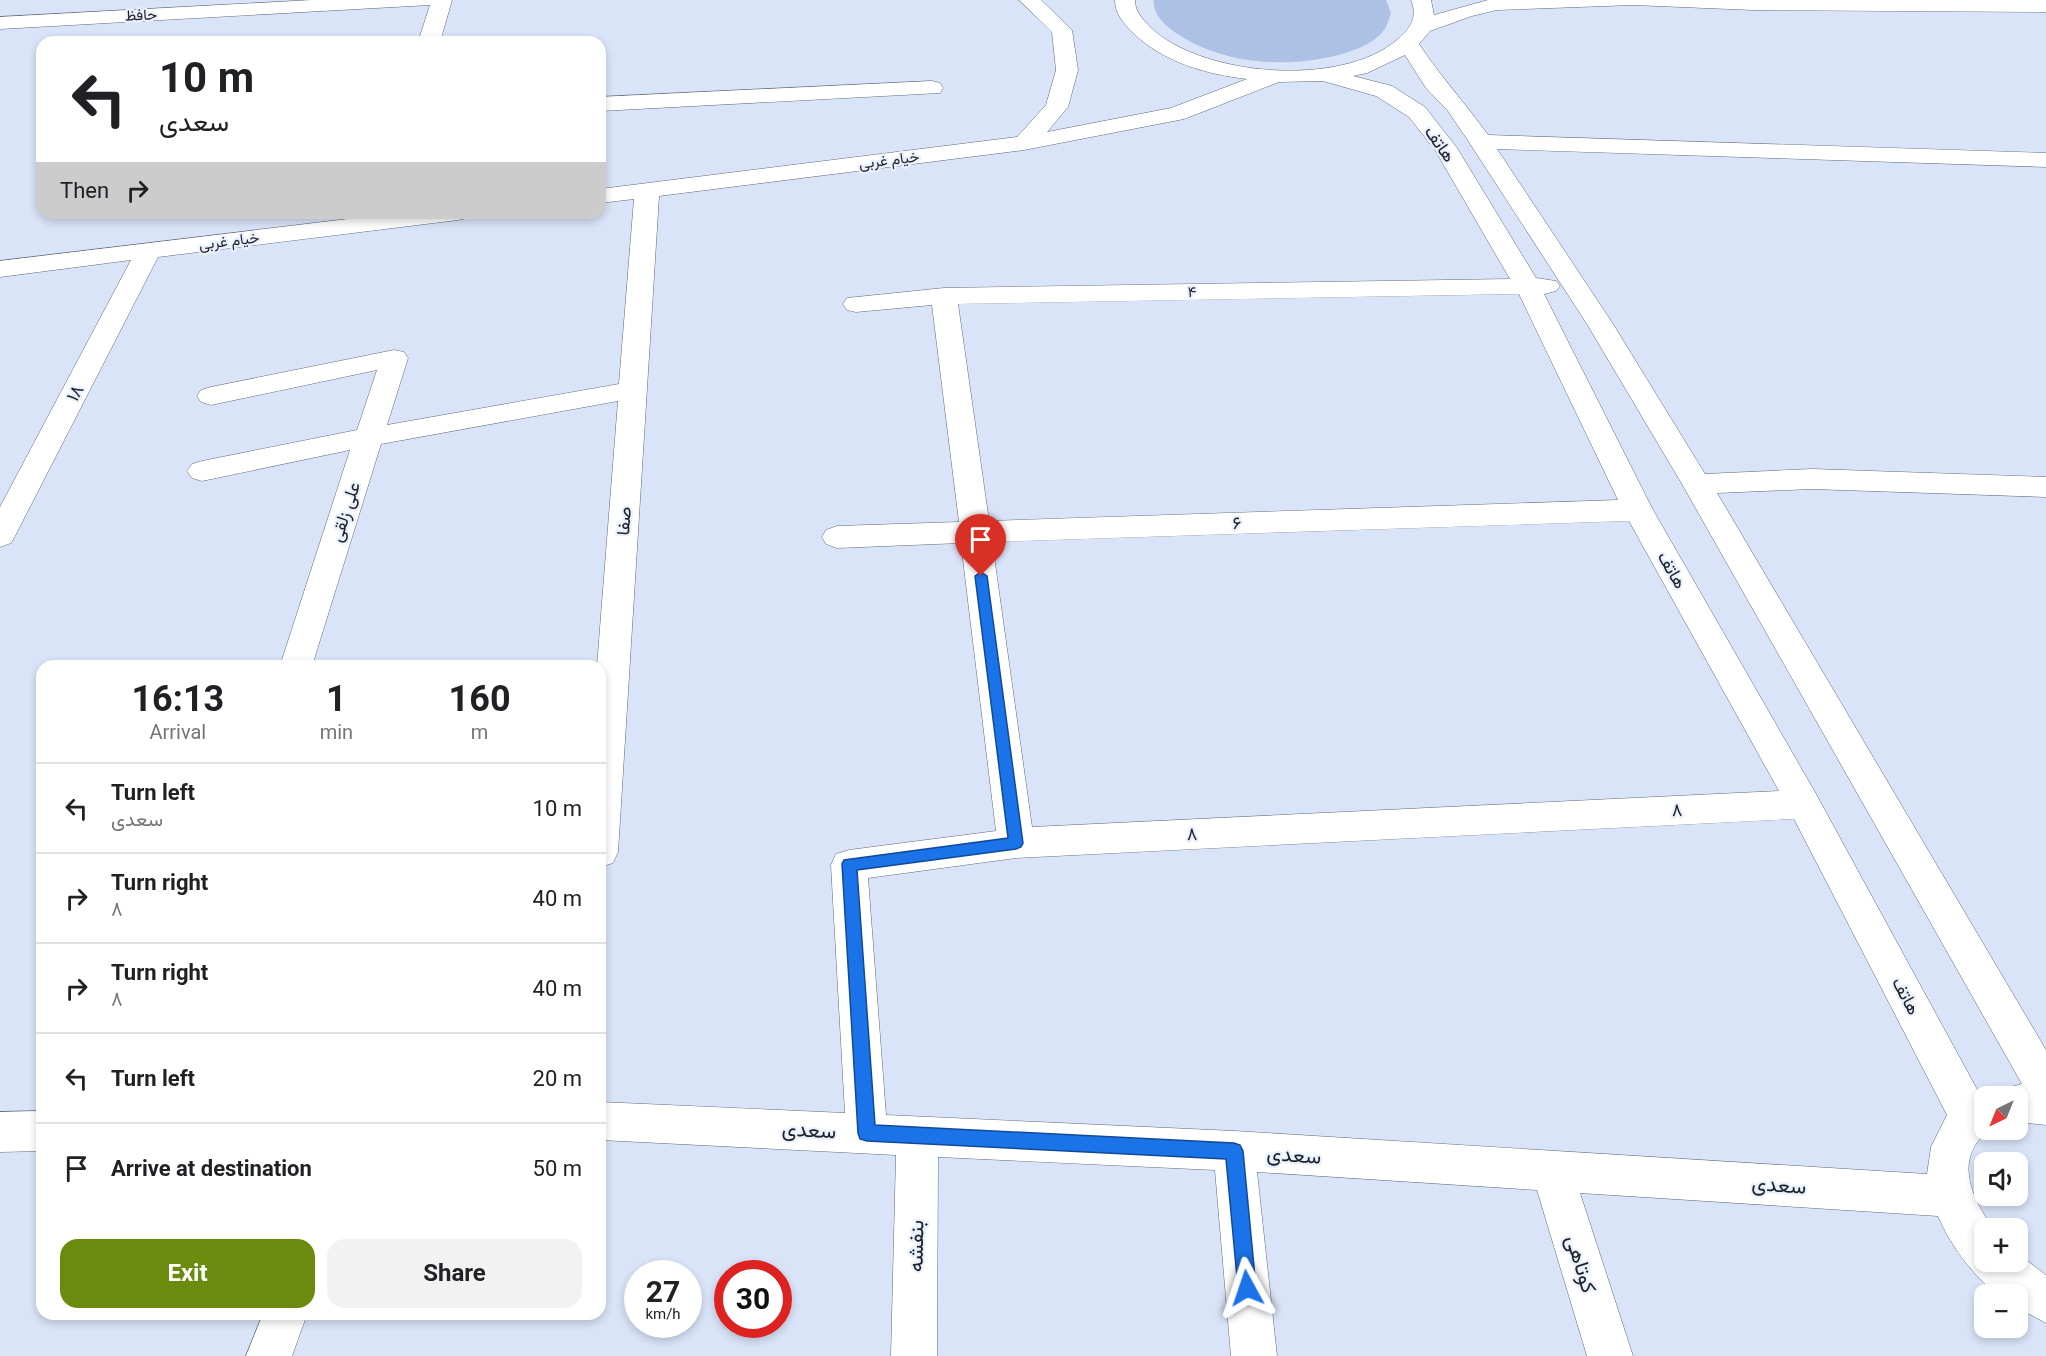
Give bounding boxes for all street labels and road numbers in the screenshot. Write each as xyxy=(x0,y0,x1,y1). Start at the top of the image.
street label: حافظ xyxy=(124,5,158,25)
street label: هاتف xyxy=(1420,122,1460,166)
street label: خیام غربی xyxy=(858,147,920,174)
street label: خیام غربی xyxy=(198,228,260,255)
street label: ۴ xyxy=(1188,283,1197,301)
street label: ۱۸ xyxy=(62,381,88,405)
street label: علی زلقی xyxy=(325,479,365,545)
street label: صفا xyxy=(612,506,635,536)
street label: ۶ xyxy=(1232,512,1242,533)
street label: هاتف xyxy=(1653,547,1691,592)
street label: ۸ xyxy=(1671,799,1683,820)
street label: ۸ xyxy=(1186,823,1198,844)
street label: هاتف xyxy=(1888,973,1925,1018)
street label: سعدی xyxy=(781,1117,837,1143)
street label: سعدی xyxy=(1266,1141,1322,1169)
street label: سعدی xyxy=(1751,1171,1807,1199)
street label: بنفشه xyxy=(904,1220,928,1272)
street label: کوتاهی xyxy=(1560,1232,1601,1296)

